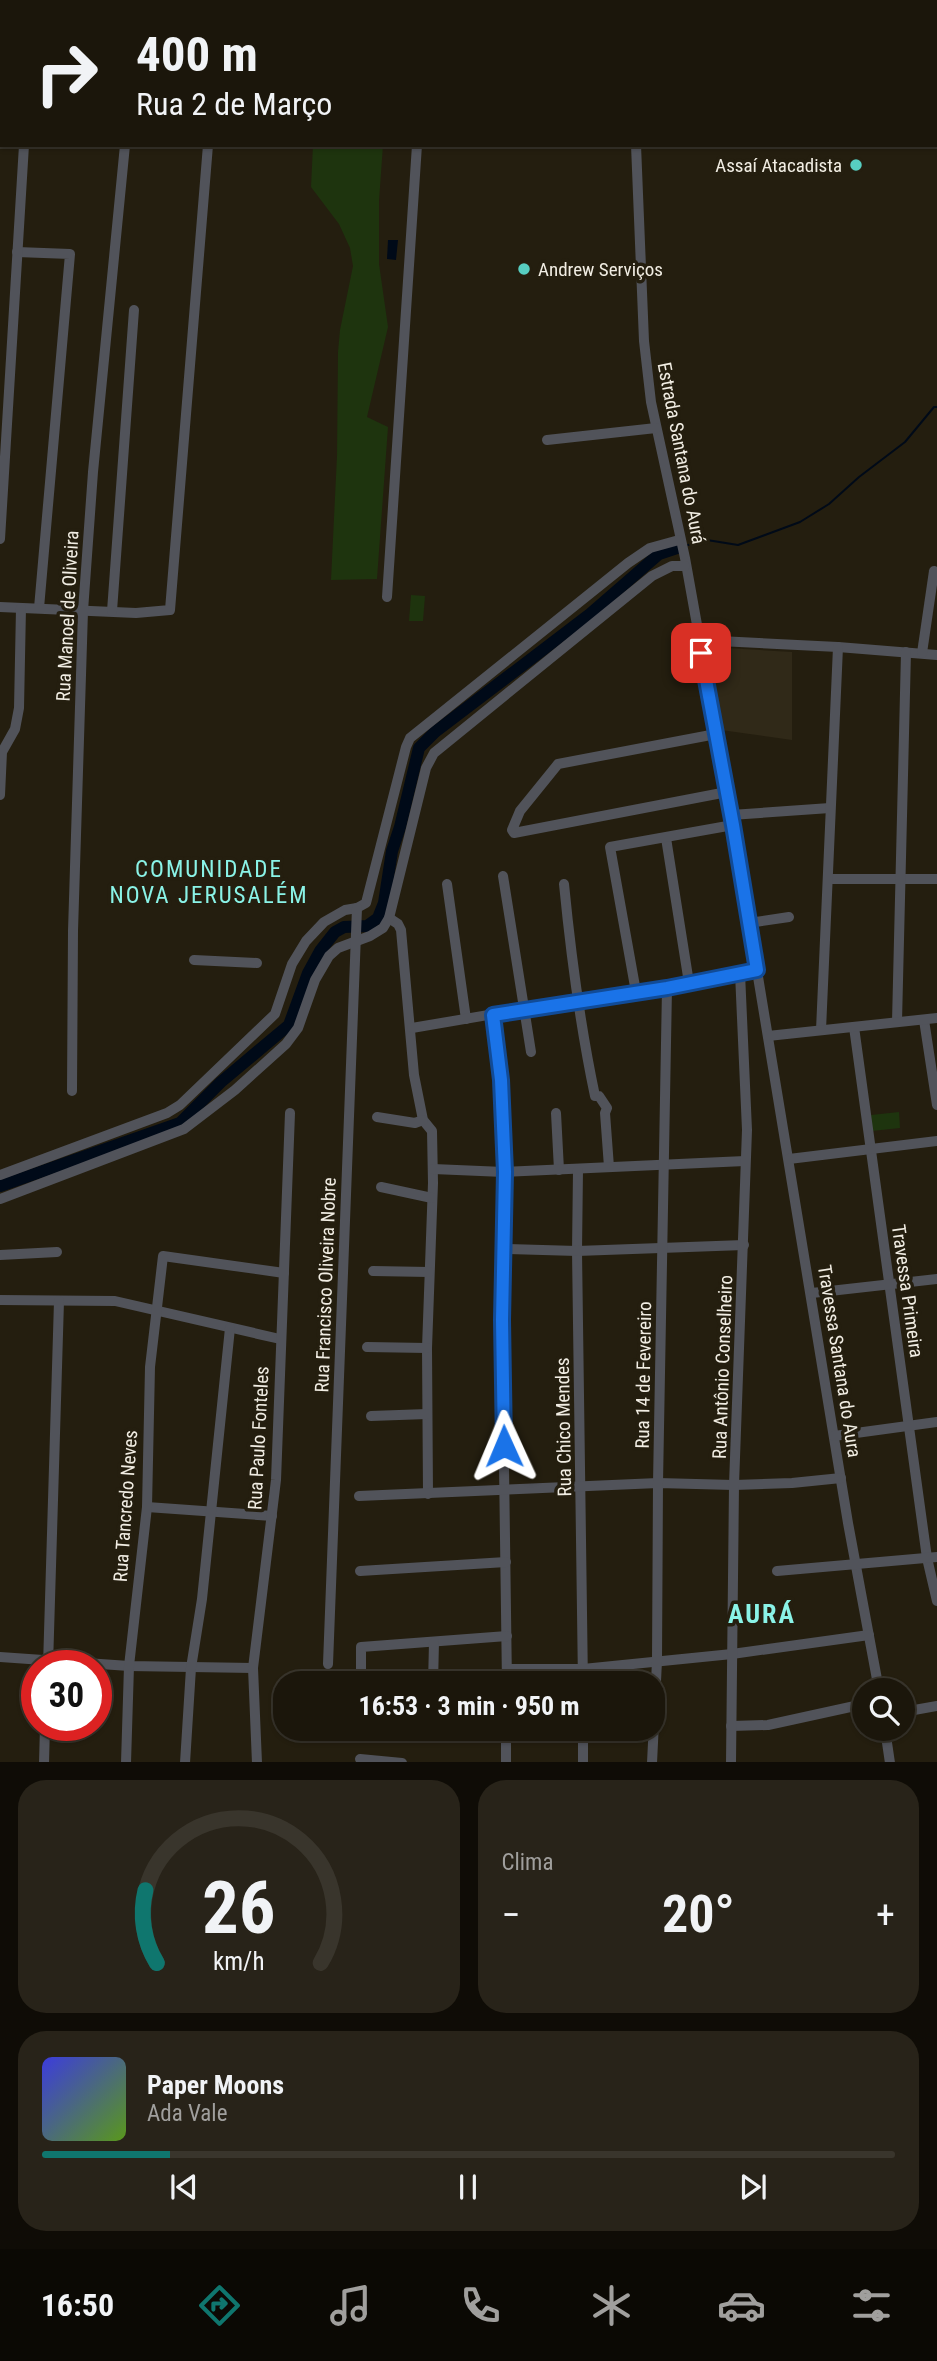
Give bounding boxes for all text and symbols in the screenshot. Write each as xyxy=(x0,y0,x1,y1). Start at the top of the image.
text: 400 m xyxy=(136,26,258,83)
icon: right xyxy=(21,28,112,119)
text: Rua 2 de Março xyxy=(136,85,332,123)
place label: Assaí Atacadista xyxy=(715,154,842,177)
marker: Assaí Atacadista xyxy=(848,157,864,173)
place label: Andrew Serviços xyxy=(538,258,663,281)
marker: Andrew Serviços xyxy=(516,261,532,277)
street label: Estrada Santana do Aurá xyxy=(653,360,710,546)
street label: Rua Manoel de Oliveira xyxy=(52,530,83,702)
pin xyxy=(671,623,731,683)
icon: arrive xyxy=(682,634,720,672)
district label: COMUNIDADE NOVA JERUSALÉM xyxy=(109,856,309,909)
street label: Rua Francisco Oliveira Nobre xyxy=(310,1177,341,1393)
street label: Travessa Primeira xyxy=(887,1223,928,1359)
street label: Travessa Santana do Aura xyxy=(813,1263,866,1459)
street label: Rua Antônio Conselheiro xyxy=(708,1274,737,1460)
street label: Rua 14 de Fevereiro xyxy=(631,1301,656,1449)
street label: Rua Chico Mendes xyxy=(551,1357,576,1497)
street label: Rua Paulo Fonteles xyxy=(243,1366,274,1510)
position arrow xyxy=(467,1409,541,1483)
street label: Rua Tancredo Neves xyxy=(109,1429,142,1583)
district label: AURÁ xyxy=(728,1599,796,1629)
speed limit sign: 30 xyxy=(21,1650,112,1741)
map controls xyxy=(852,1678,915,1741)
button: search xyxy=(852,1678,915,1741)
text: 16:53 · 3 min · 950 m xyxy=(359,1691,579,1721)
text: Clima xyxy=(502,1849,553,1876)
text: 26 xyxy=(202,1865,276,1951)
text: 20° xyxy=(662,1884,735,1945)
text: − xyxy=(502,1893,521,1937)
text: + xyxy=(876,1893,895,1937)
text: km/h xyxy=(213,1946,264,1975)
text: Paper Moons xyxy=(147,2070,284,2100)
text: Ada Vale xyxy=(147,2100,227,2127)
icon: previous xyxy=(165,2168,203,2206)
icon: pause xyxy=(449,2168,487,2206)
icon: next xyxy=(734,2168,772,2206)
icon: directions xyxy=(195,2281,244,2330)
icon: music xyxy=(326,2281,375,2330)
icon: phone xyxy=(456,2281,505,2330)
icon: climate xyxy=(587,2281,636,2330)
icon: car xyxy=(717,2281,766,2330)
icon: filters xyxy=(847,2281,896,2330)
text: 16:50 xyxy=(41,2286,114,2324)

